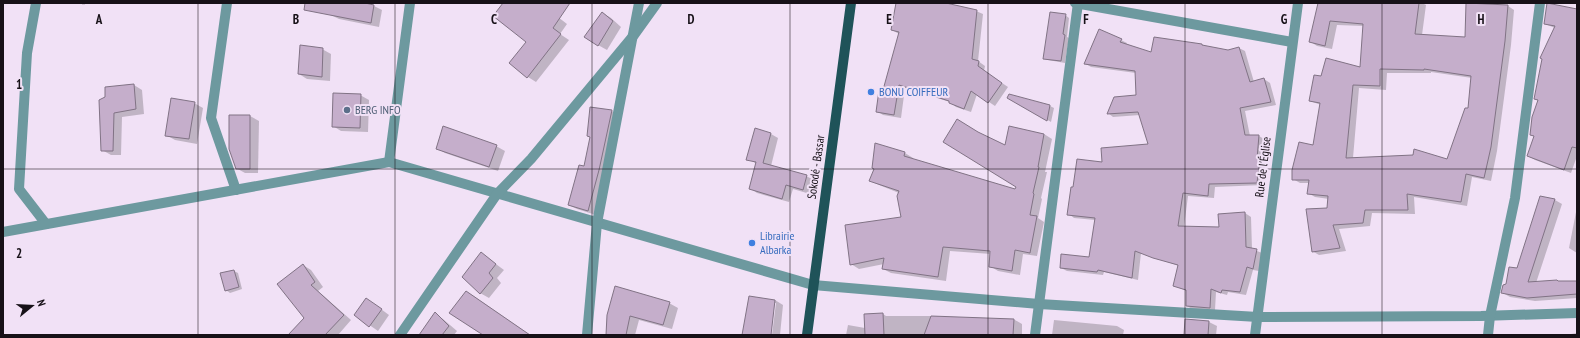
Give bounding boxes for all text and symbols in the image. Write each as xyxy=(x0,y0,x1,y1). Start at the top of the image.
text: A xyxy=(95,11,103,28)
text: B xyxy=(293,11,299,28)
text: C xyxy=(491,11,497,28)
text: D xyxy=(688,11,695,28)
text: E xyxy=(886,11,892,28)
text: F xyxy=(1083,11,1089,28)
text: G xyxy=(1281,11,1288,28)
text: H xyxy=(1478,11,1485,28)
text: 1 xyxy=(16,76,22,93)
place label: BONU COIFFEUR xyxy=(879,84,948,99)
marker: BONU COIFFEUR xyxy=(866,87,876,97)
place label: BERG INFO xyxy=(355,102,401,117)
marker: BERG INFO xyxy=(342,105,352,115)
street label: Sokodé - Bassar xyxy=(804,133,828,200)
street label: Rue de l'Église xyxy=(1251,136,1274,198)
place label: Librairie Albarka xyxy=(760,228,794,257)
marker: Librairie Albarka xyxy=(747,238,757,248)
text: 2 xyxy=(16,245,22,262)
north arrow xyxy=(12,286,52,326)
text: N xyxy=(34,298,49,308)

